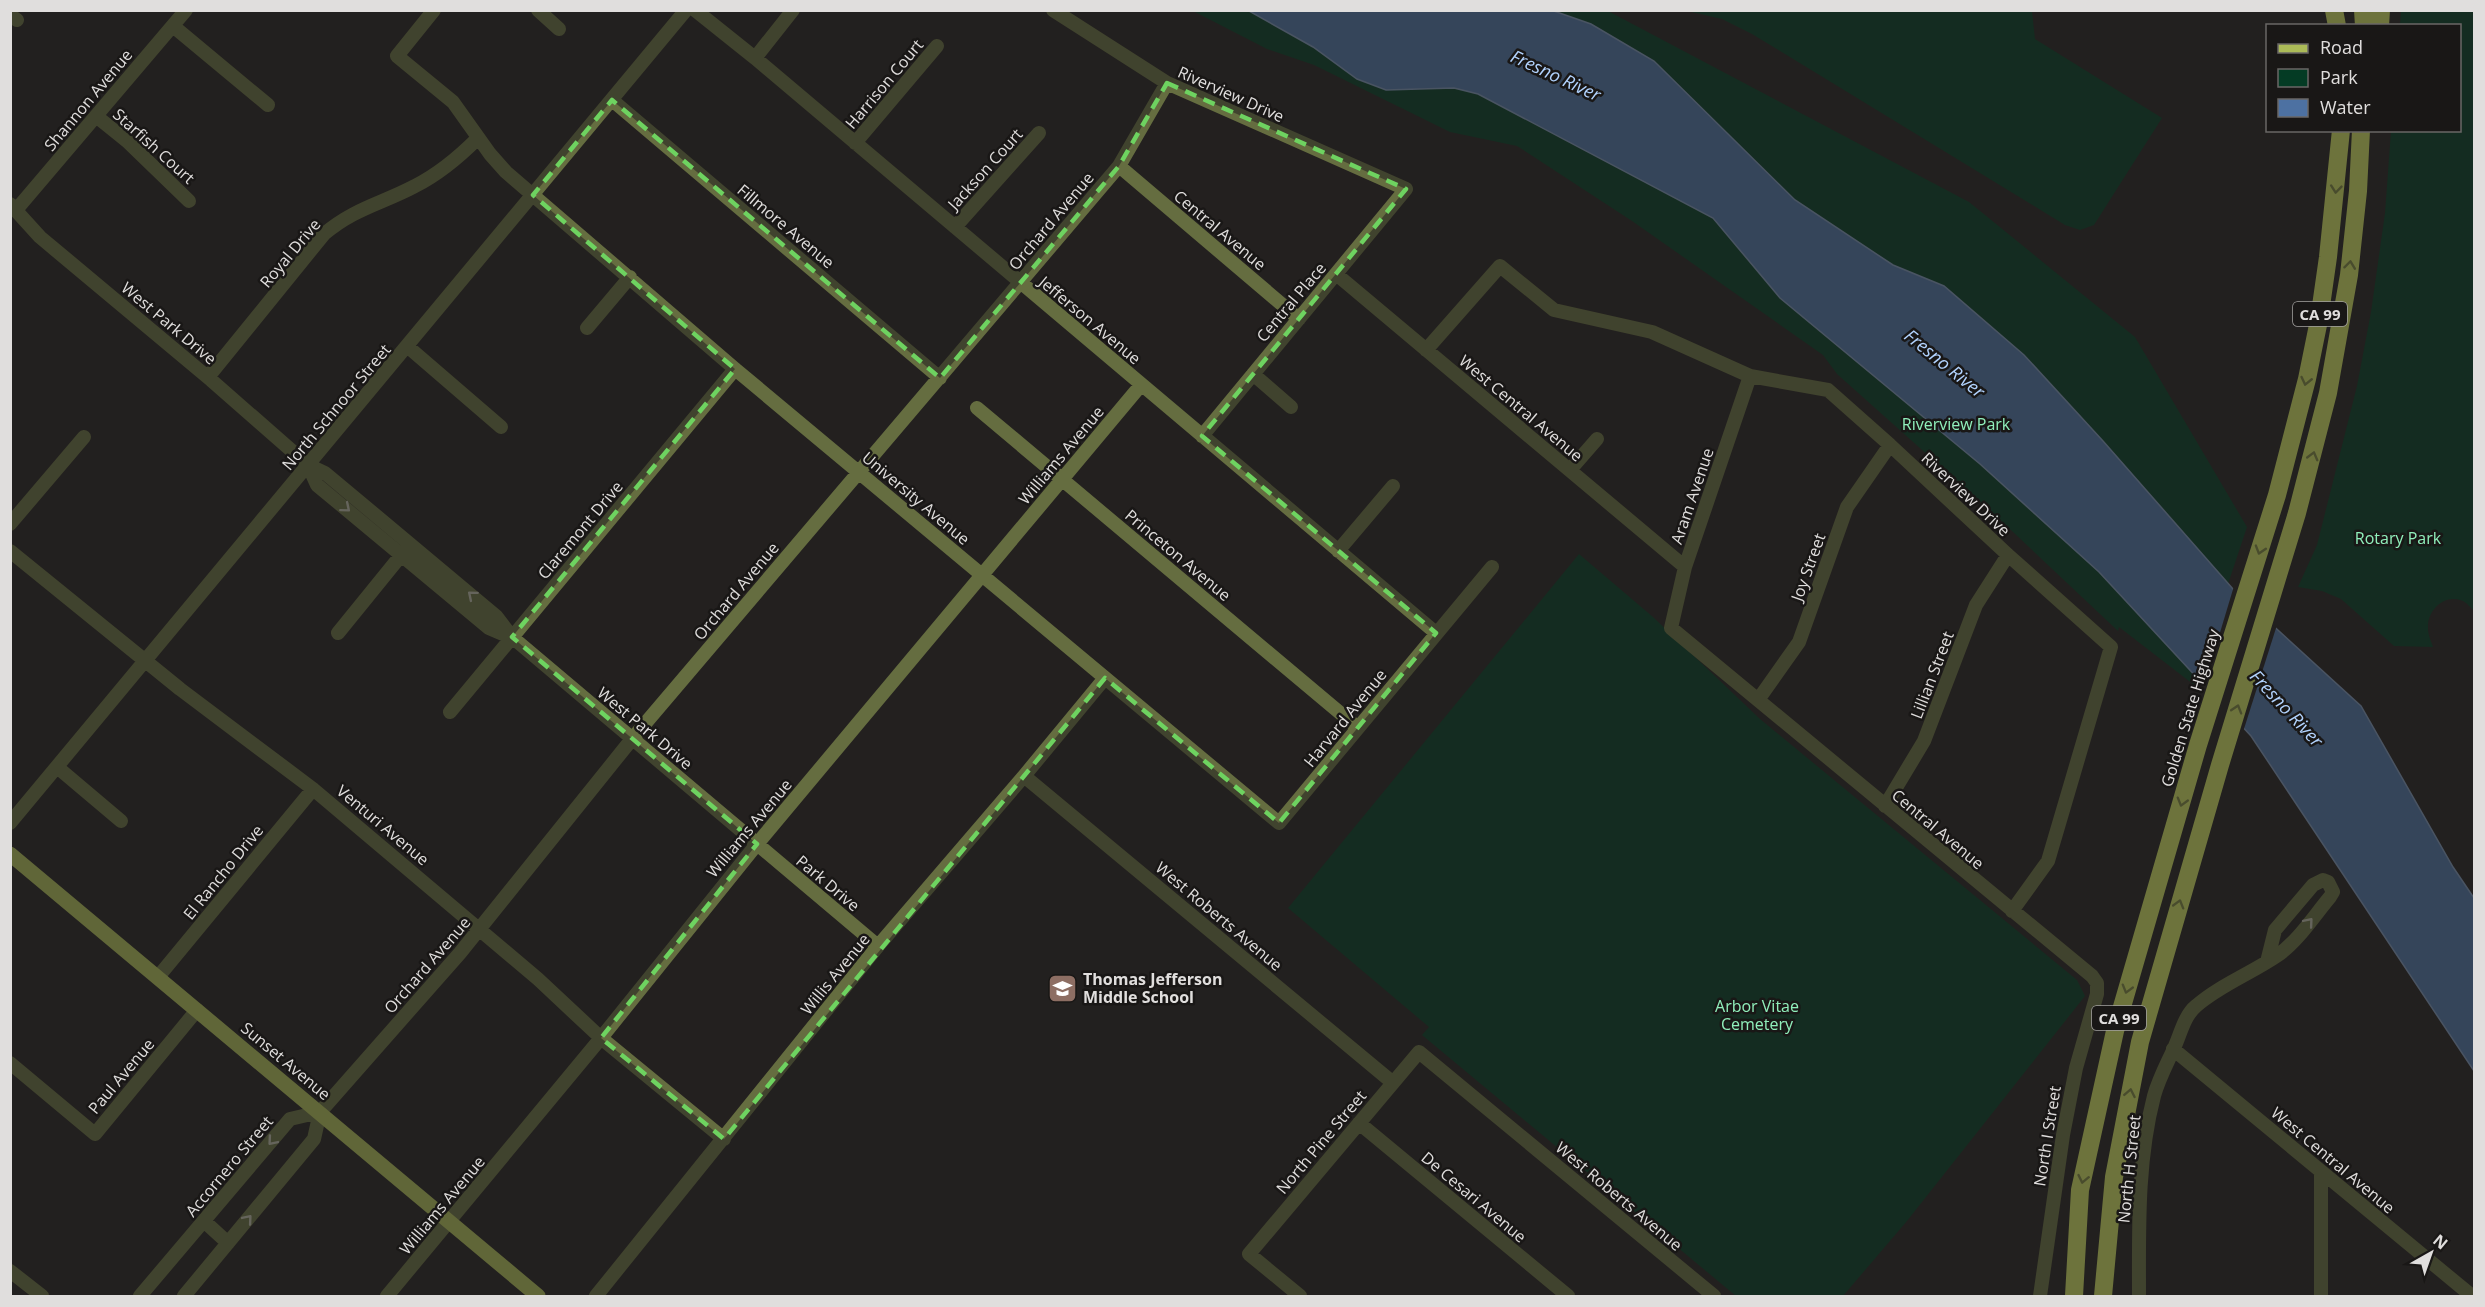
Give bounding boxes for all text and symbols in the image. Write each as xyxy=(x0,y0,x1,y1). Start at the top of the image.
legend xyxy=(2266,24,2461,132)
street label: Harrison Court xyxy=(840,34,928,134)
text: Road xyxy=(2320,35,2363,59)
water label: Fresno River xyxy=(1507,44,1606,107)
street label: Shannon Avenue xyxy=(39,45,137,155)
street label: Riverview Drive xyxy=(1174,61,1288,127)
text: Park xyxy=(2320,65,2358,89)
text: Water xyxy=(2320,95,2371,119)
street label: Starfish Court xyxy=(108,103,200,189)
street label: Jackson Court xyxy=(941,123,1028,216)
street label: Orchard Avenue xyxy=(1004,167,1098,275)
street label: Fillmore Avenue xyxy=(733,179,839,273)
one-way arrow xyxy=(2330,184,2343,193)
street label: Central Avenue xyxy=(1169,185,1271,275)
street label: Royal Drive xyxy=(255,214,325,292)
street label: Central Place xyxy=(1251,258,1331,346)
one-way arrow xyxy=(2343,260,2355,270)
street label: Jefferson Avenue xyxy=(1033,270,1146,369)
street label: West Park Drive xyxy=(117,277,221,369)
road number: CA 99 xyxy=(2293,302,2347,326)
water label: Fresno River xyxy=(1900,323,1991,403)
street label: North Schnoor Street xyxy=(277,339,396,475)
street label: West Central Avenue xyxy=(1455,350,1588,466)
one-way arrow xyxy=(2301,376,2314,386)
street label: Williams Avenue xyxy=(1013,401,1109,509)
park label: Riverview Park xyxy=(1902,413,2011,435)
street label: Aram Avenue xyxy=(1665,445,1719,547)
street label: University Avenue xyxy=(857,446,975,550)
street label: Riverview Drive xyxy=(1917,447,2015,541)
one-way arrow xyxy=(2306,451,2318,462)
street label: Claremont Drive xyxy=(532,476,628,584)
one-way arrow xyxy=(339,501,350,512)
street label: Princeton Avenue xyxy=(1120,504,1236,606)
park label: Rotary Park xyxy=(2355,527,2442,549)
street label: Joy Street xyxy=(1785,530,1831,606)
street label: Orchard Avenue xyxy=(689,537,783,645)
one-way arrow xyxy=(2254,544,2267,555)
one-way arrow xyxy=(468,592,479,603)
street label: Golden State Highway xyxy=(2156,625,2225,790)
street label: Lillian Street xyxy=(1905,628,1959,722)
street label: Harvard Avenue xyxy=(1299,664,1391,772)
water label: Fresno River xyxy=(2245,664,2329,752)
street label: West Park Drive xyxy=(593,682,697,774)
one-way arrow xyxy=(2230,704,2242,715)
street label: Williams Avenue xyxy=(701,774,797,882)
street label: Venturi Avenue xyxy=(332,780,434,870)
street label: Central Avenue xyxy=(1887,784,1989,874)
one-way arrow xyxy=(2177,796,2189,807)
street label: El Rancho Drive xyxy=(178,820,268,924)
street label: Park Drive xyxy=(792,850,864,916)
street label: West Roberts Avenue xyxy=(1151,856,1287,976)
one-way arrow xyxy=(2172,899,2184,910)
street label: Orchard Avenue xyxy=(379,912,475,1018)
one-way arrow xyxy=(2301,918,2312,929)
street label: Willis Avenue xyxy=(795,929,875,1019)
place label: Thomas Jefferson Middle School xyxy=(1083,968,1222,1008)
school or university icon: Thomas Jefferson Middle School xyxy=(1046,972,1078,1004)
one-way arrow xyxy=(2122,984,2135,994)
park label: Arbor Vitae Cemetery xyxy=(1715,995,1799,1035)
road number: CA 99 xyxy=(2092,1006,2146,1030)
street label: Sunset Avenue xyxy=(237,1017,335,1105)
street label: Paul Avenue xyxy=(83,1034,159,1118)
street label: North I Street xyxy=(2028,1084,2066,1188)
street label: North Pine Street xyxy=(1271,1085,1371,1199)
one-way arrow xyxy=(2123,1088,2136,1098)
street label: West Central Avenue xyxy=(2267,1102,2400,1218)
street label: Accornero Street xyxy=(180,1111,278,1221)
street label: North H Street xyxy=(2112,1114,2146,1224)
one-way arrow xyxy=(268,1134,279,1145)
street label: West Roberts Avenue xyxy=(1551,1136,1687,1256)
street label: De Cesari Avenue xyxy=(1417,1147,1531,1247)
street label: Williams Avenue xyxy=(394,1151,490,1259)
one-way arrow xyxy=(2077,1173,2090,1183)
one-way arrow xyxy=(240,1215,251,1226)
north arrow xyxy=(2401,1223,2461,1283)
text: N xyxy=(2429,1229,2453,1254)

